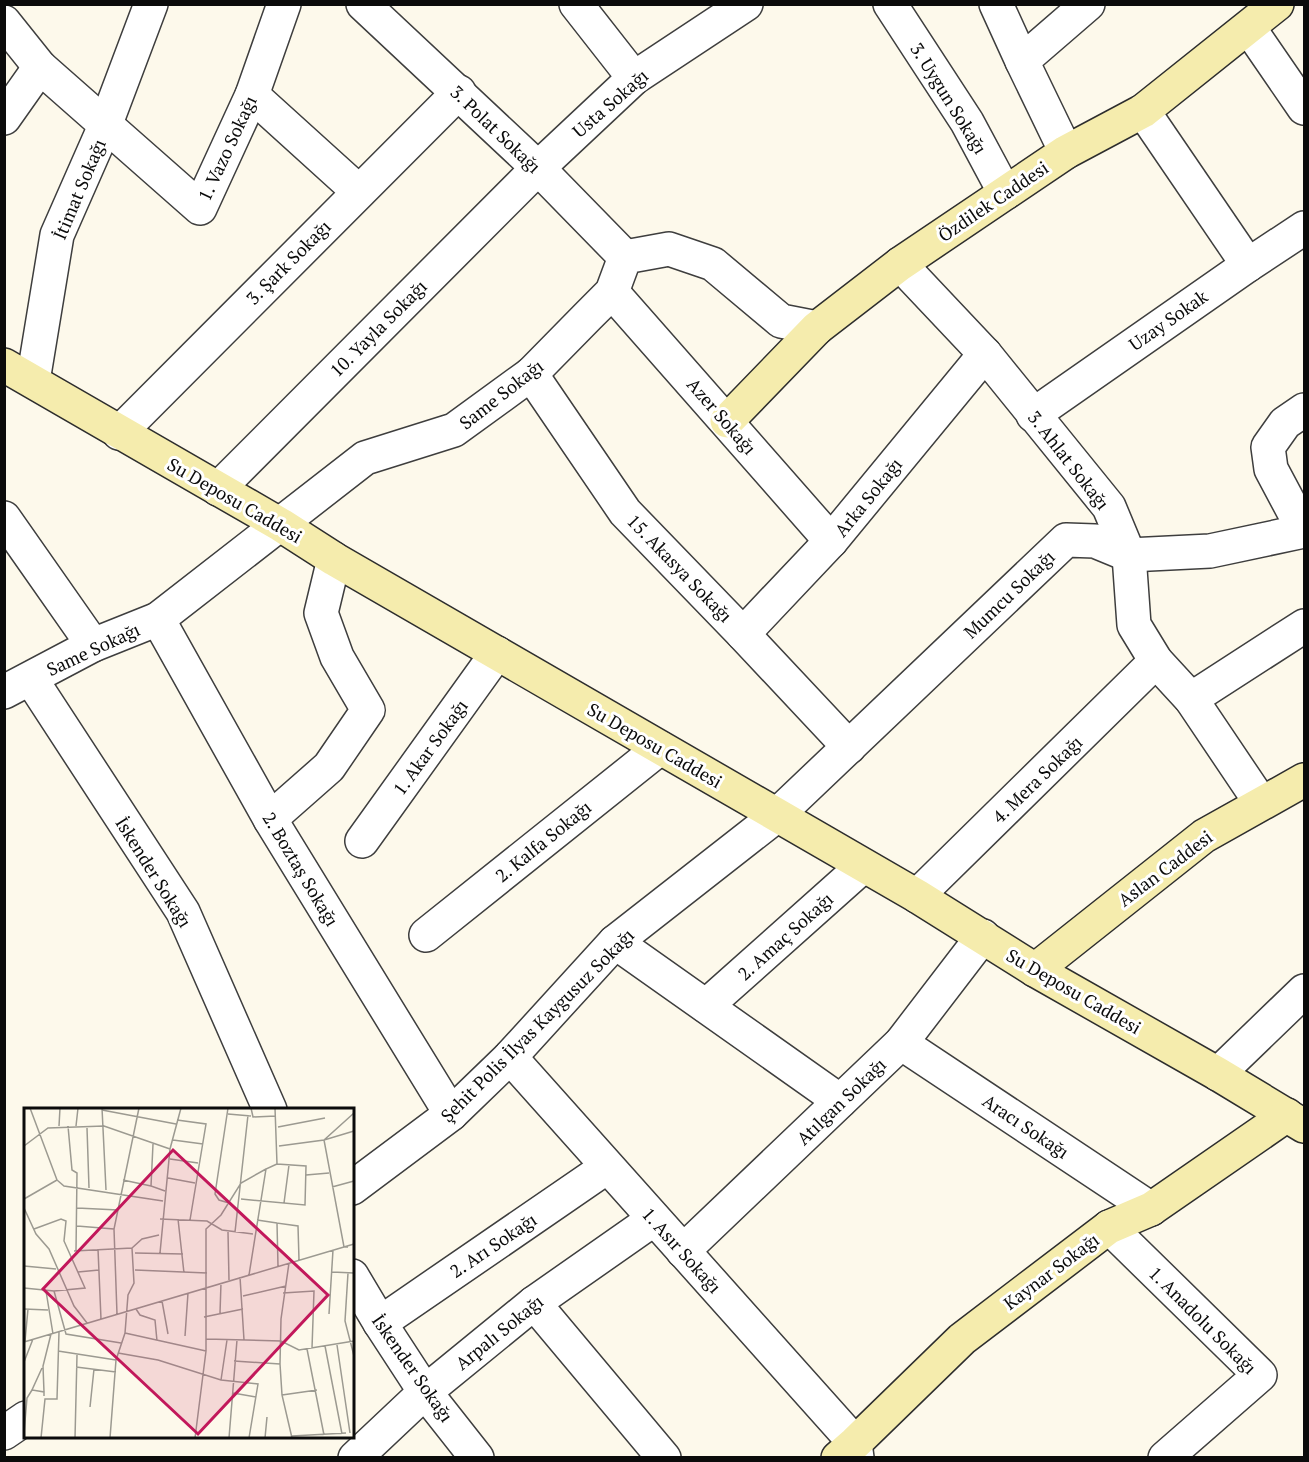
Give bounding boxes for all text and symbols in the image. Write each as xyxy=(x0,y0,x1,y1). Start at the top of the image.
street label: 3. Uygun Sokağı xyxy=(905,38,993,158)
street label: Usta Sokağı xyxy=(567,63,653,143)
street label: 3. Polat Sokağı xyxy=(446,80,546,178)
street label: 1. Vazo Sokağı xyxy=(192,92,262,204)
street label: İtimat Sokağı xyxy=(47,135,111,243)
street label: Özdilek Caddesi xyxy=(933,155,1053,247)
street label: 3. Şark Sokağı xyxy=(240,214,336,310)
street label: 10. Yayla Sokağı xyxy=(324,274,432,382)
street label: Uzay Sokak xyxy=(1124,284,1213,356)
street label: Same Sokağı xyxy=(454,354,548,434)
street label: Azer Sokağı xyxy=(682,373,762,459)
street label: 3. Ahlat Sokağı xyxy=(1023,406,1115,514)
street label: Su Deposu Caddesi xyxy=(163,452,307,548)
street label: Arka Sokağı xyxy=(829,453,907,541)
street label: 15. Akasya Sokağı xyxy=(622,509,738,627)
street label: Mumcu Sokağı xyxy=(958,545,1060,643)
street label: Same Sokağı xyxy=(42,617,144,681)
street label: 1. Akar Sokağı xyxy=(387,694,473,800)
street label: Su Deposu Caddesi xyxy=(583,697,727,793)
street label: 4. Mera Sokağı xyxy=(987,730,1087,828)
street label: 2. Kalfa Sokağı xyxy=(490,795,596,887)
street label: 2. Boztaş Sokağı xyxy=(257,808,345,930)
street label: İskender Sokağı xyxy=(110,812,198,932)
street label: Aslan Caddesi xyxy=(1113,825,1217,911)
street label: 2. Amaç Sokağı xyxy=(732,887,838,985)
street label: Şehit Polis İlyas Kaygusuz Sokağı xyxy=(435,923,639,1127)
street label: Su Deposu Caddesi xyxy=(1002,943,1146,1039)
street label: Atılgan Sokağı xyxy=(791,1052,891,1150)
street label: Aracı Sokağı xyxy=(978,1088,1074,1164)
inset map xyxy=(24,1108,354,1438)
street label: 1. Asır Sokağı xyxy=(637,1202,727,1298)
street label: 2. Arı Sokağı xyxy=(445,1207,541,1283)
street label: Kaynar Sokağı xyxy=(998,1227,1104,1315)
street label: 1. Anadolu Sokağı xyxy=(1144,1261,1262,1379)
street label: Arpalı Sokağı xyxy=(450,1289,548,1375)
street label: İskender Sokağı xyxy=(367,1309,459,1427)

